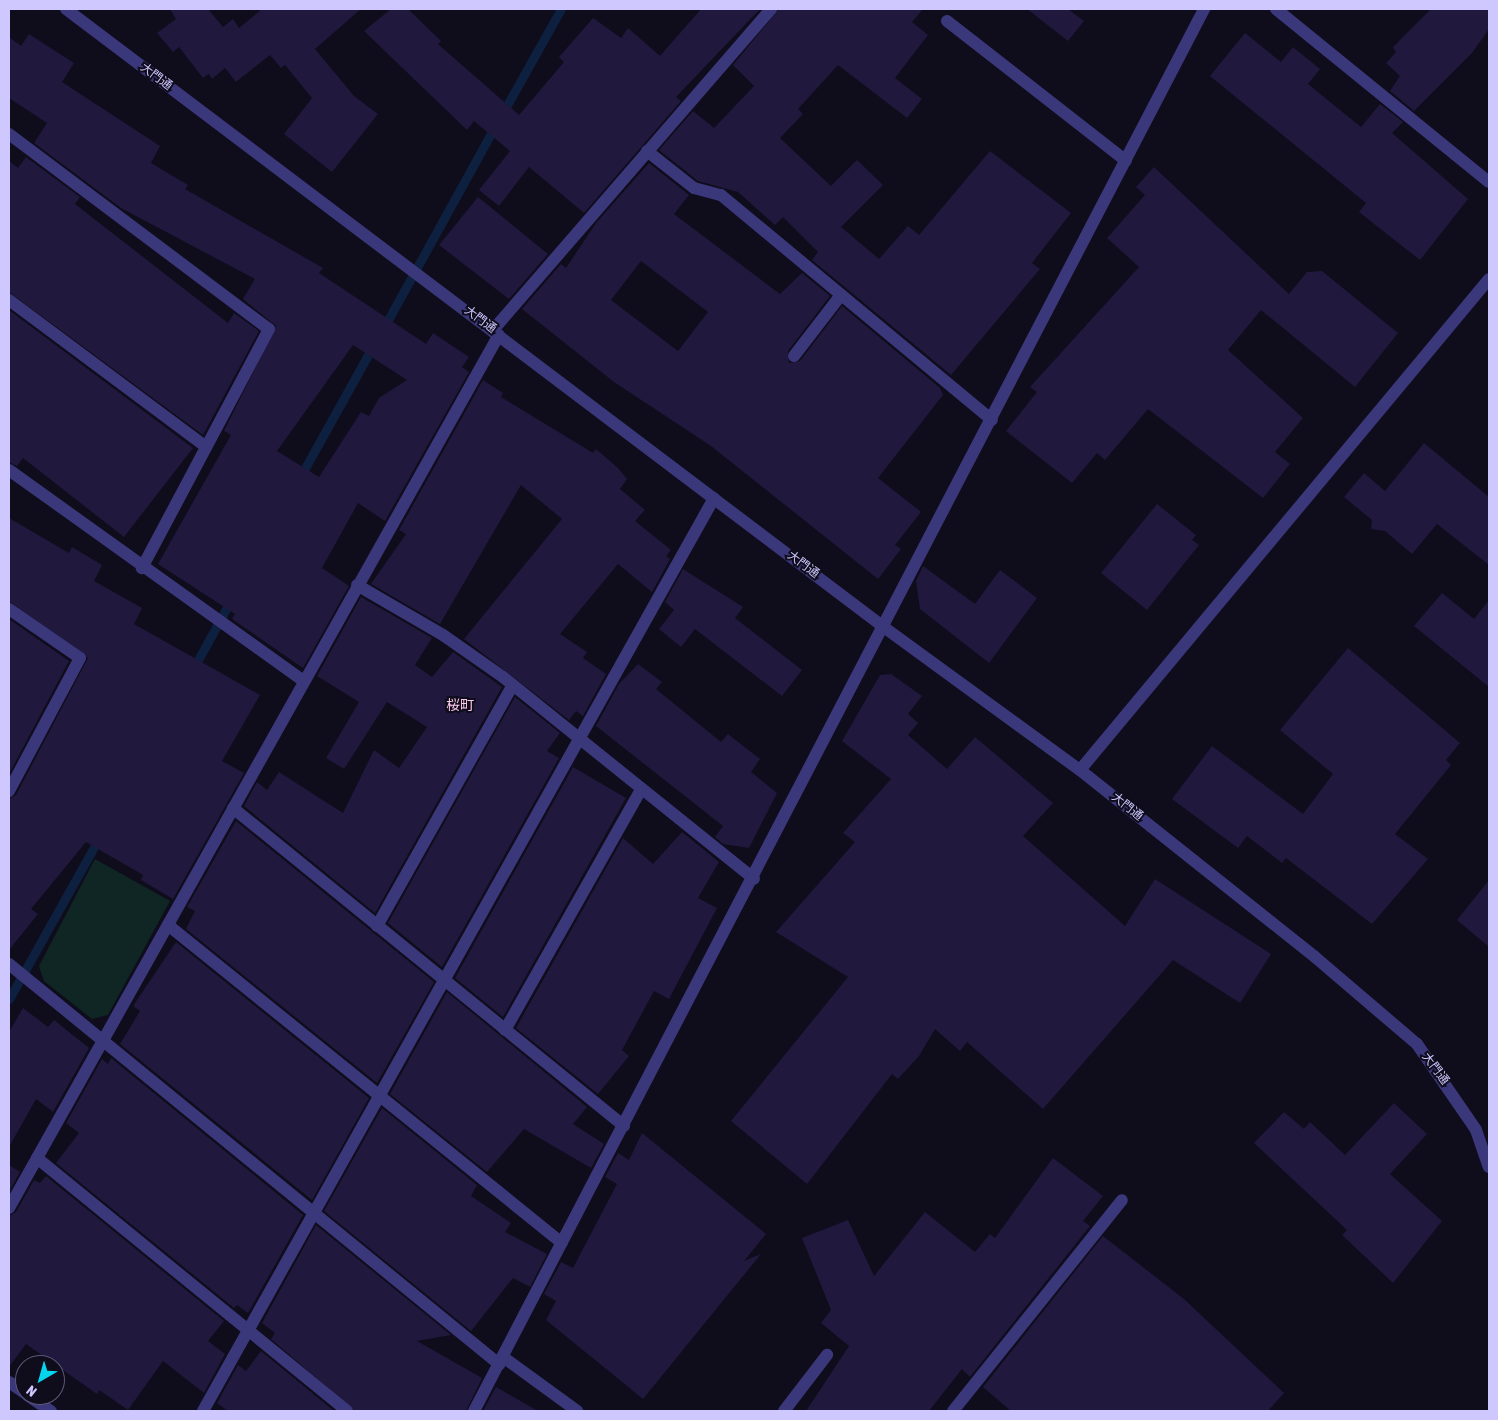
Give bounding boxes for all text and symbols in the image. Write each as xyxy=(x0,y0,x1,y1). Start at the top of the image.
street label: 大門通 xyxy=(137,60,175,94)
street label: 大門通 xyxy=(461,303,499,337)
street label: 大門通 xyxy=(784,548,822,582)
district label: 桜町 xyxy=(446,697,474,713)
street label: 大門通 xyxy=(1108,790,1146,824)
street label: 大門通 xyxy=(1418,1050,1452,1088)
north arrow xyxy=(15,1355,65,1405)
text: N xyxy=(23,1382,40,1400)

